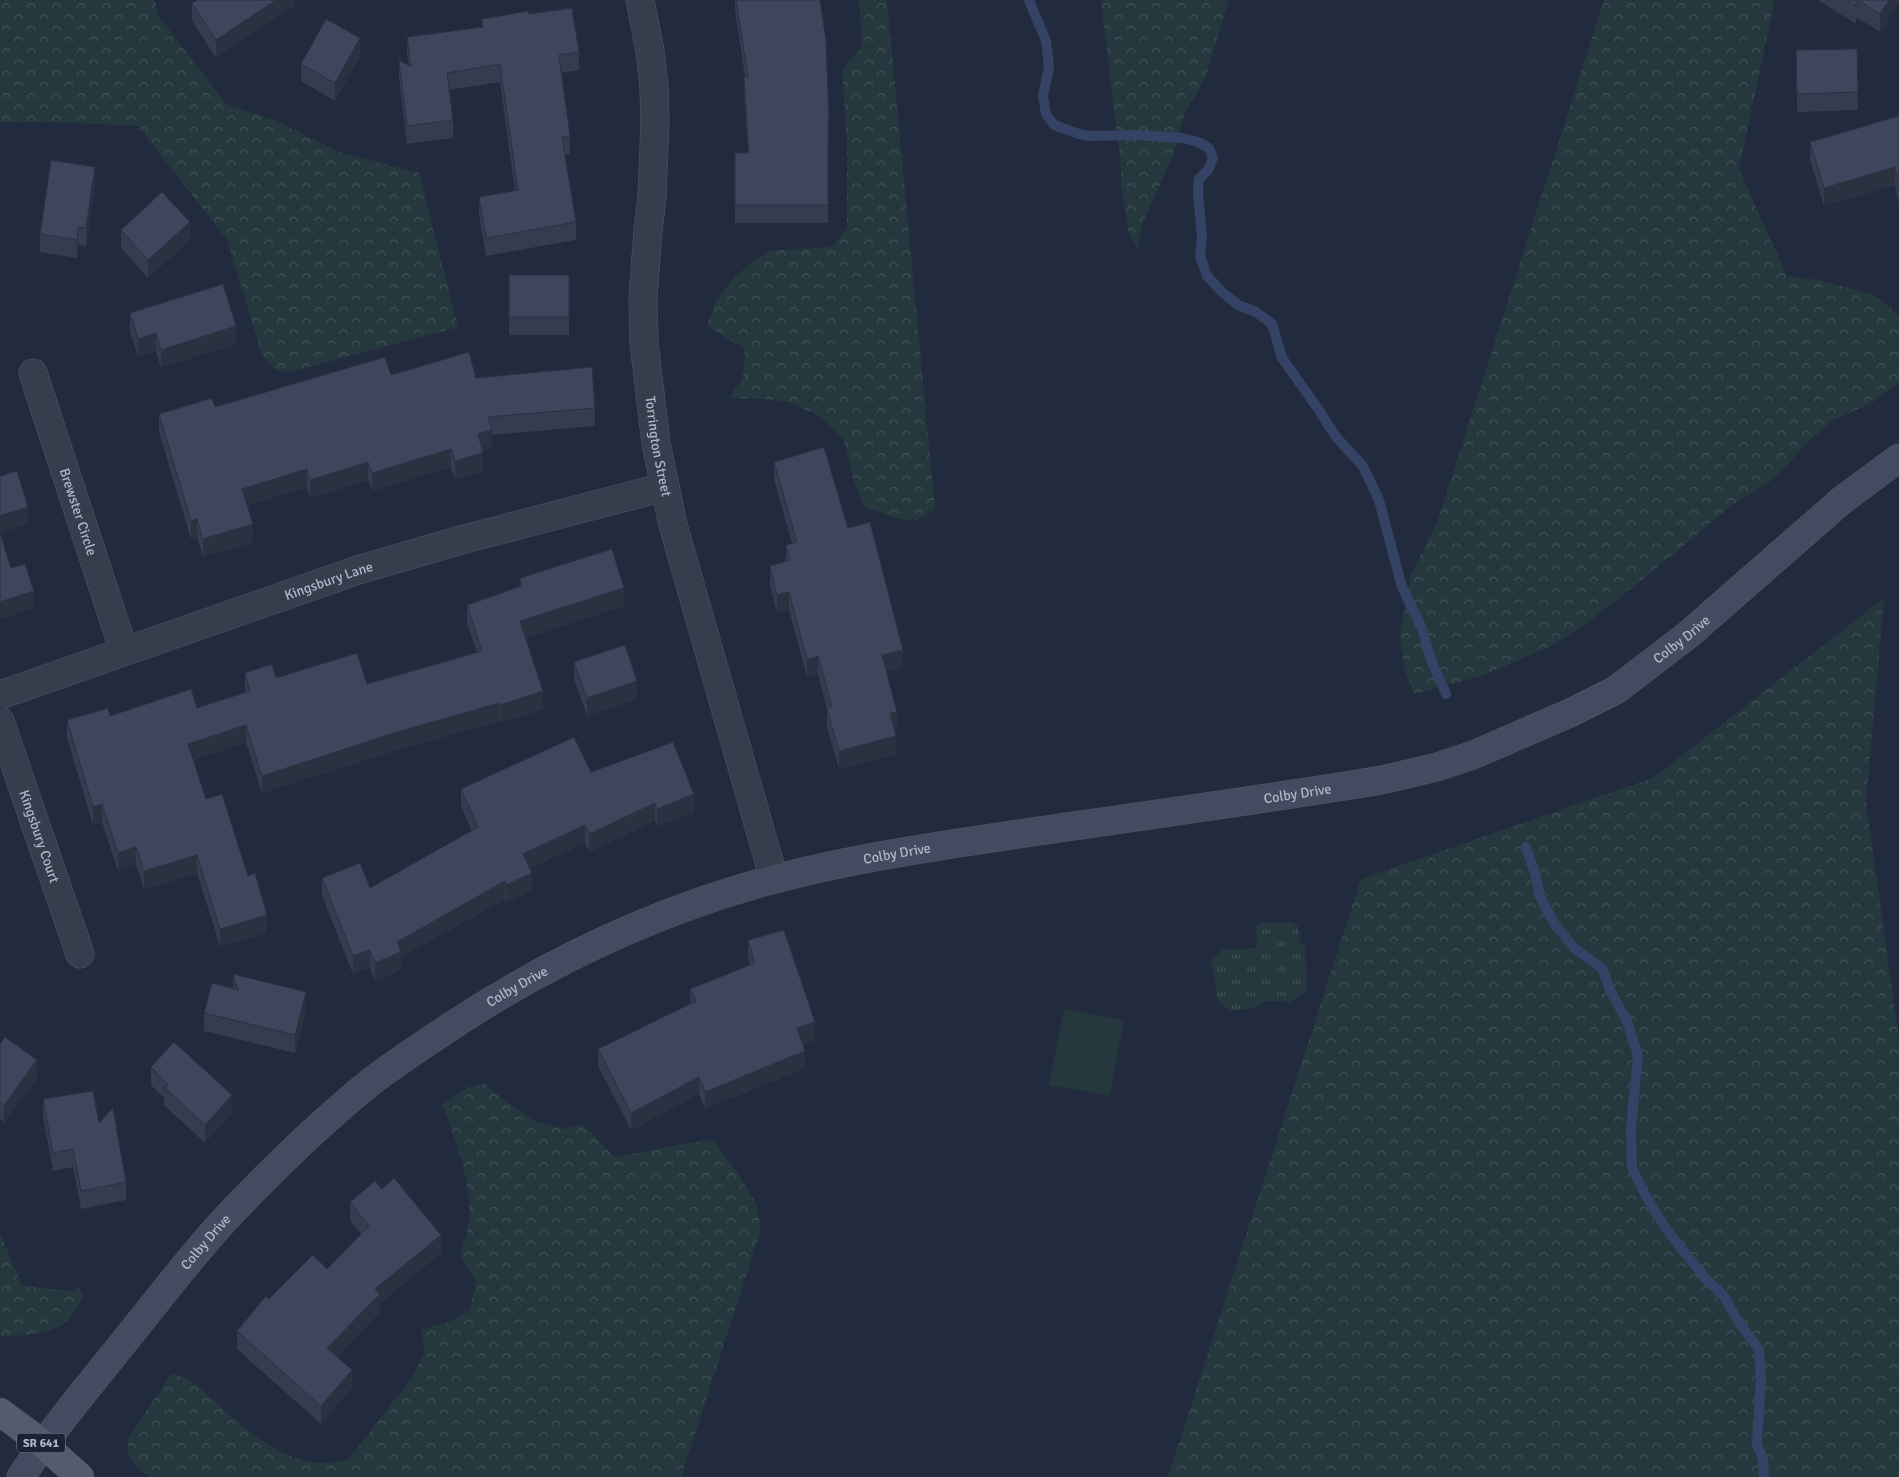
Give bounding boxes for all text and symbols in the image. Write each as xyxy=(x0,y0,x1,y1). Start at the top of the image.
street label: Torrington Street xyxy=(642,395,675,498)
street label: Brewster Circle xyxy=(56,466,101,558)
street label: Kingsbury Lane xyxy=(282,558,375,604)
street label: Colby Drive xyxy=(1649,611,1713,667)
street label: Colby Drive xyxy=(1263,780,1332,807)
street label: Kingsbury Court xyxy=(16,788,63,885)
street label: Colby Drive xyxy=(862,839,932,867)
street label: Colby Drive xyxy=(483,962,551,1011)
street label: Colby Drive xyxy=(177,1210,234,1273)
road number: SR 641 xyxy=(17,1434,65,1452)

